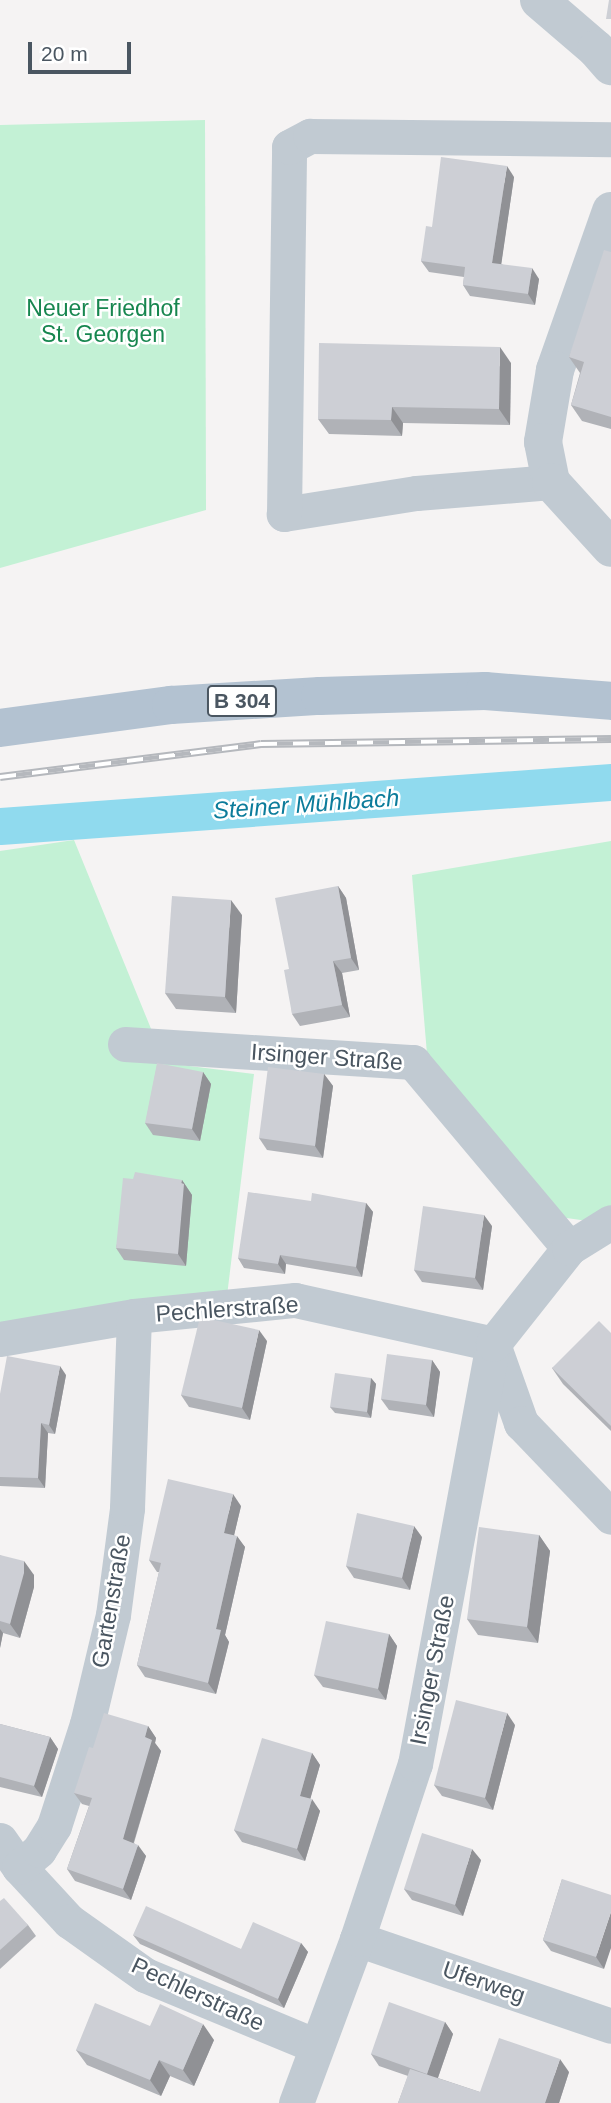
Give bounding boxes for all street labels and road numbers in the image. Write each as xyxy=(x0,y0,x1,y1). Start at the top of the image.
road number: B 304 xyxy=(205,684,279,718)
street label: Irsinger Straße xyxy=(250,1038,404,1076)
street label: Pechlerstraße xyxy=(155,1290,299,1328)
street label: Gartenstraße xyxy=(86,1532,136,1670)
street label: Irsinger Straße xyxy=(404,1593,460,1747)
street label: Pechlerstraße xyxy=(127,1951,269,2037)
street label: Uferweg xyxy=(439,1955,529,2009)

